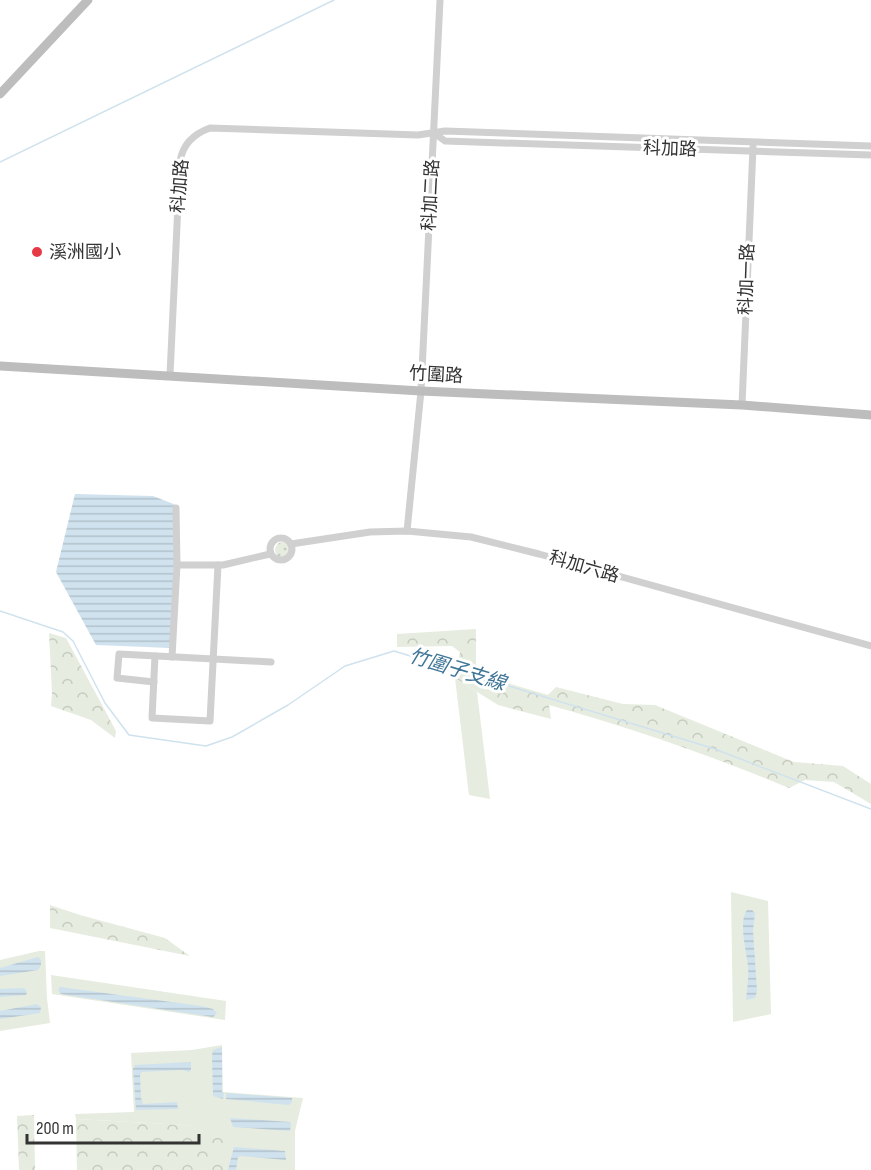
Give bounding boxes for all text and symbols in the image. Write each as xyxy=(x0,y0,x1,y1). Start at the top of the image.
street label: 科加路 xyxy=(643,138,697,160)
street label: 科加路 xyxy=(167,158,193,214)
street label: 科加二路 xyxy=(419,158,443,232)
place label: 溪洲國小 xyxy=(49,242,121,263)
street label: 科加一路 xyxy=(735,243,759,315)
marker: 溪洲國小 xyxy=(30,245,44,259)
street label: 竹圍路 xyxy=(408,363,464,387)
street label: 科加六路 xyxy=(547,547,621,587)
water label: 竹圍子支線 xyxy=(406,644,510,697)
scale bar xyxy=(27,1107,200,1145)
text: 200 m xyxy=(36,1118,74,1139)

